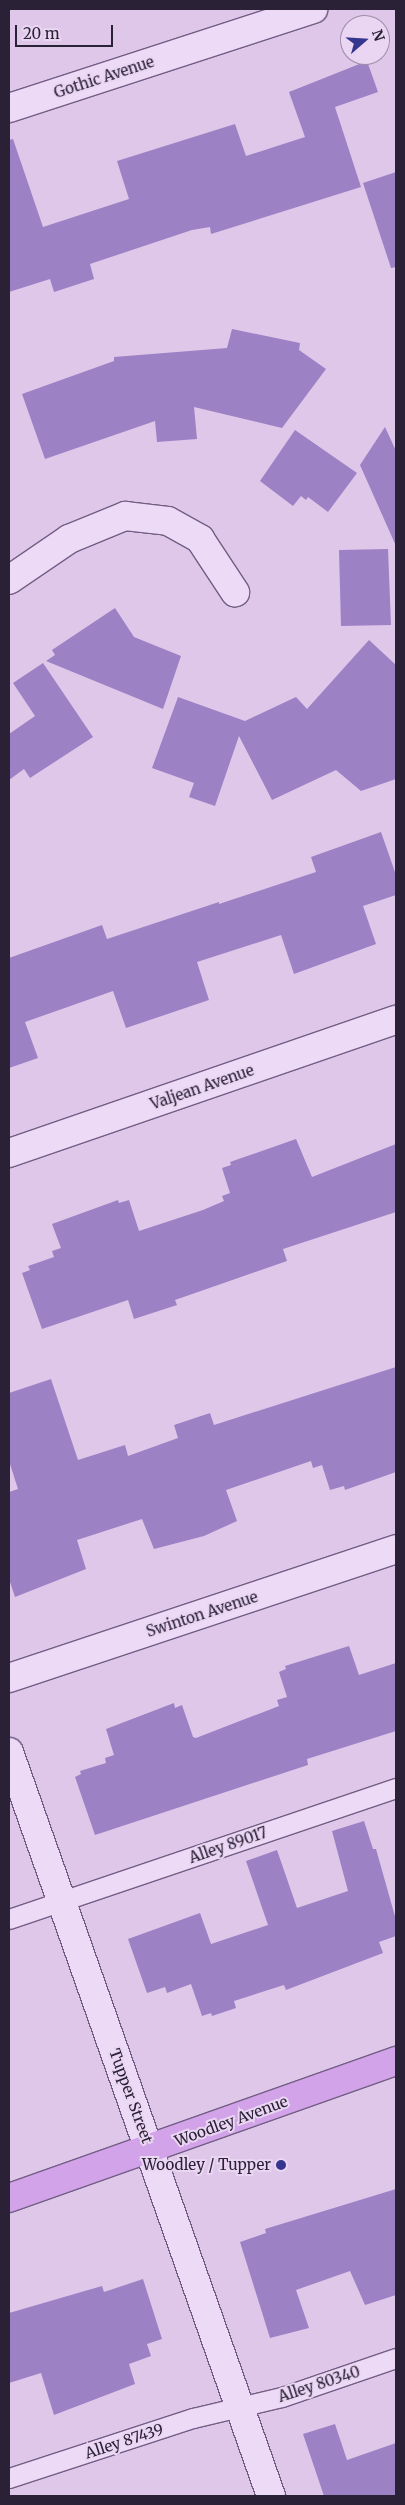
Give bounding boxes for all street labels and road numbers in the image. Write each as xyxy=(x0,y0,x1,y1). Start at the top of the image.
street label: Gothic Avenue xyxy=(52,52,156,102)
street label: Valjean Avenue xyxy=(148,1061,256,1113)
street label: Swinton Avenue xyxy=(144,1587,260,1641)
street label: Alley 89017 xyxy=(187,1823,269,1867)
street label: Tupper Street xyxy=(106,2046,156,2146)
street label: Woodley Avenue xyxy=(172,2092,290,2150)
street label: Alley 80340 xyxy=(276,2362,362,2406)
street label: Alley 87439 xyxy=(83,2420,165,2462)

